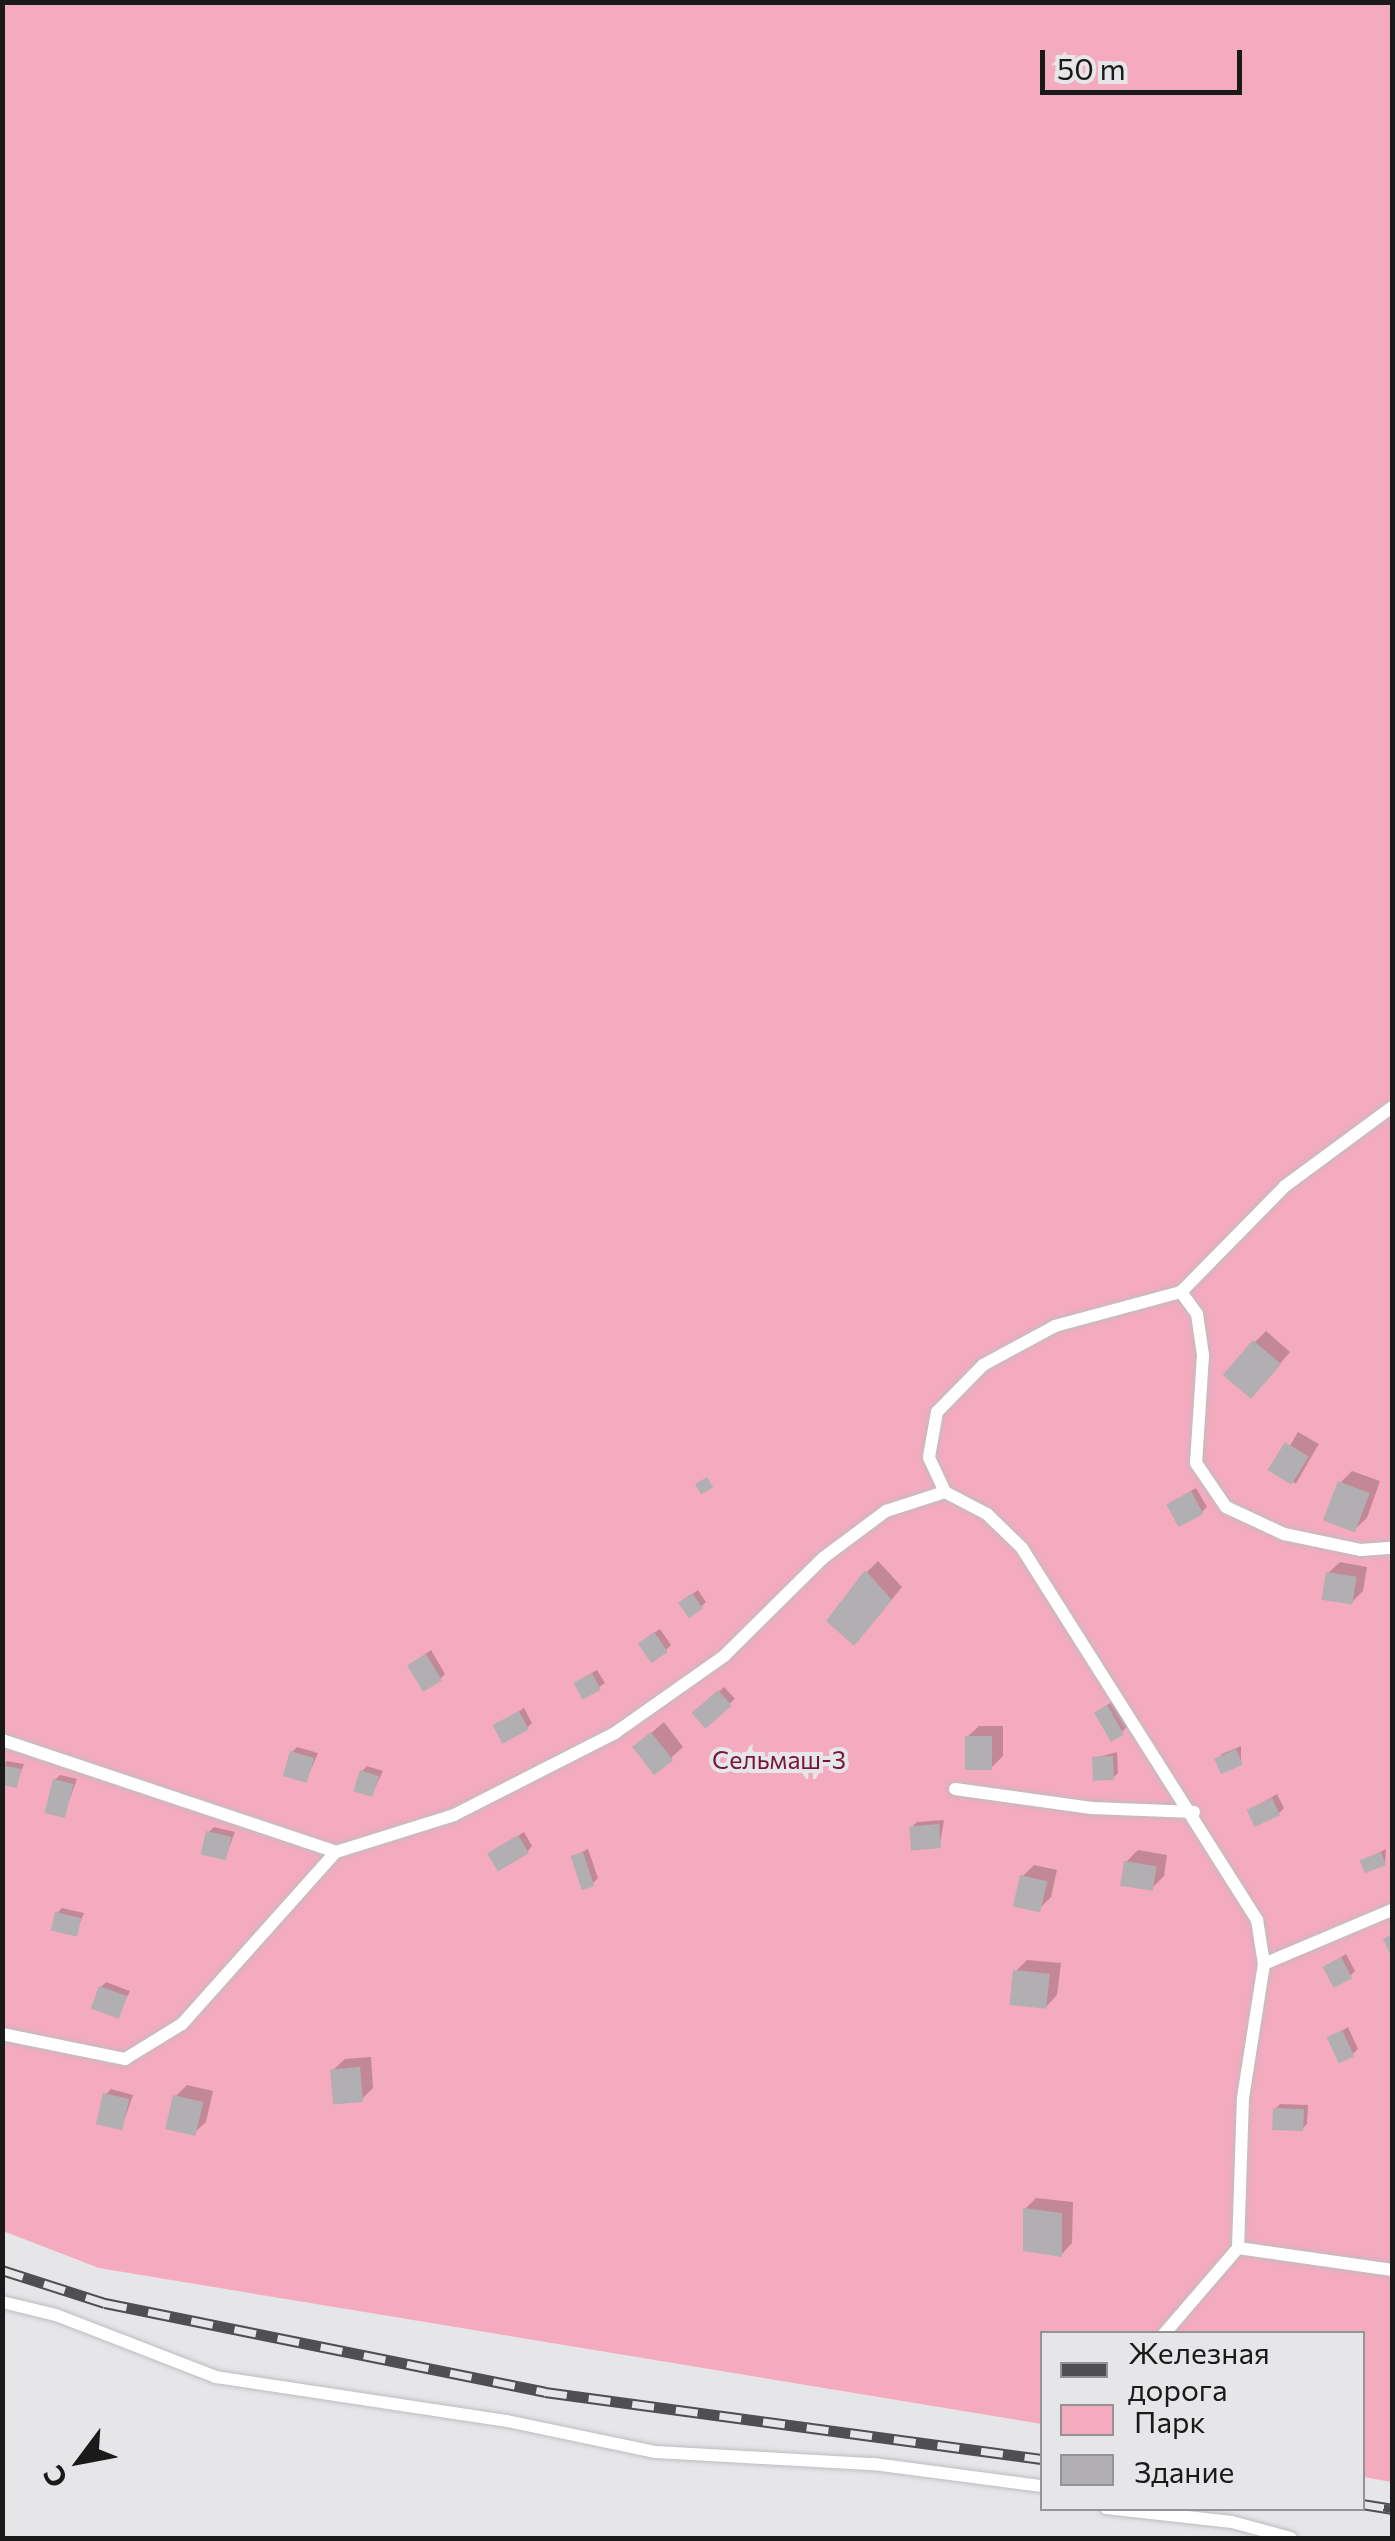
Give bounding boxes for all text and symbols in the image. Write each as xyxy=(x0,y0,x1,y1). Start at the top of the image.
scale bar xyxy=(1045,30,1248,92)
text: 50 m xyxy=(1057,49,1126,86)
park label: Сельмаш-3 xyxy=(712,1744,846,1774)
legend xyxy=(1040,2331,1365,2511)
text: Железная дорога xyxy=(1128,2333,1270,2407)
text: Парк xyxy=(1134,2402,1206,2439)
north arrow xyxy=(30,2411,130,2511)
text: Здание xyxy=(1134,2452,1234,2489)
text: С xyxy=(35,2460,74,2494)

